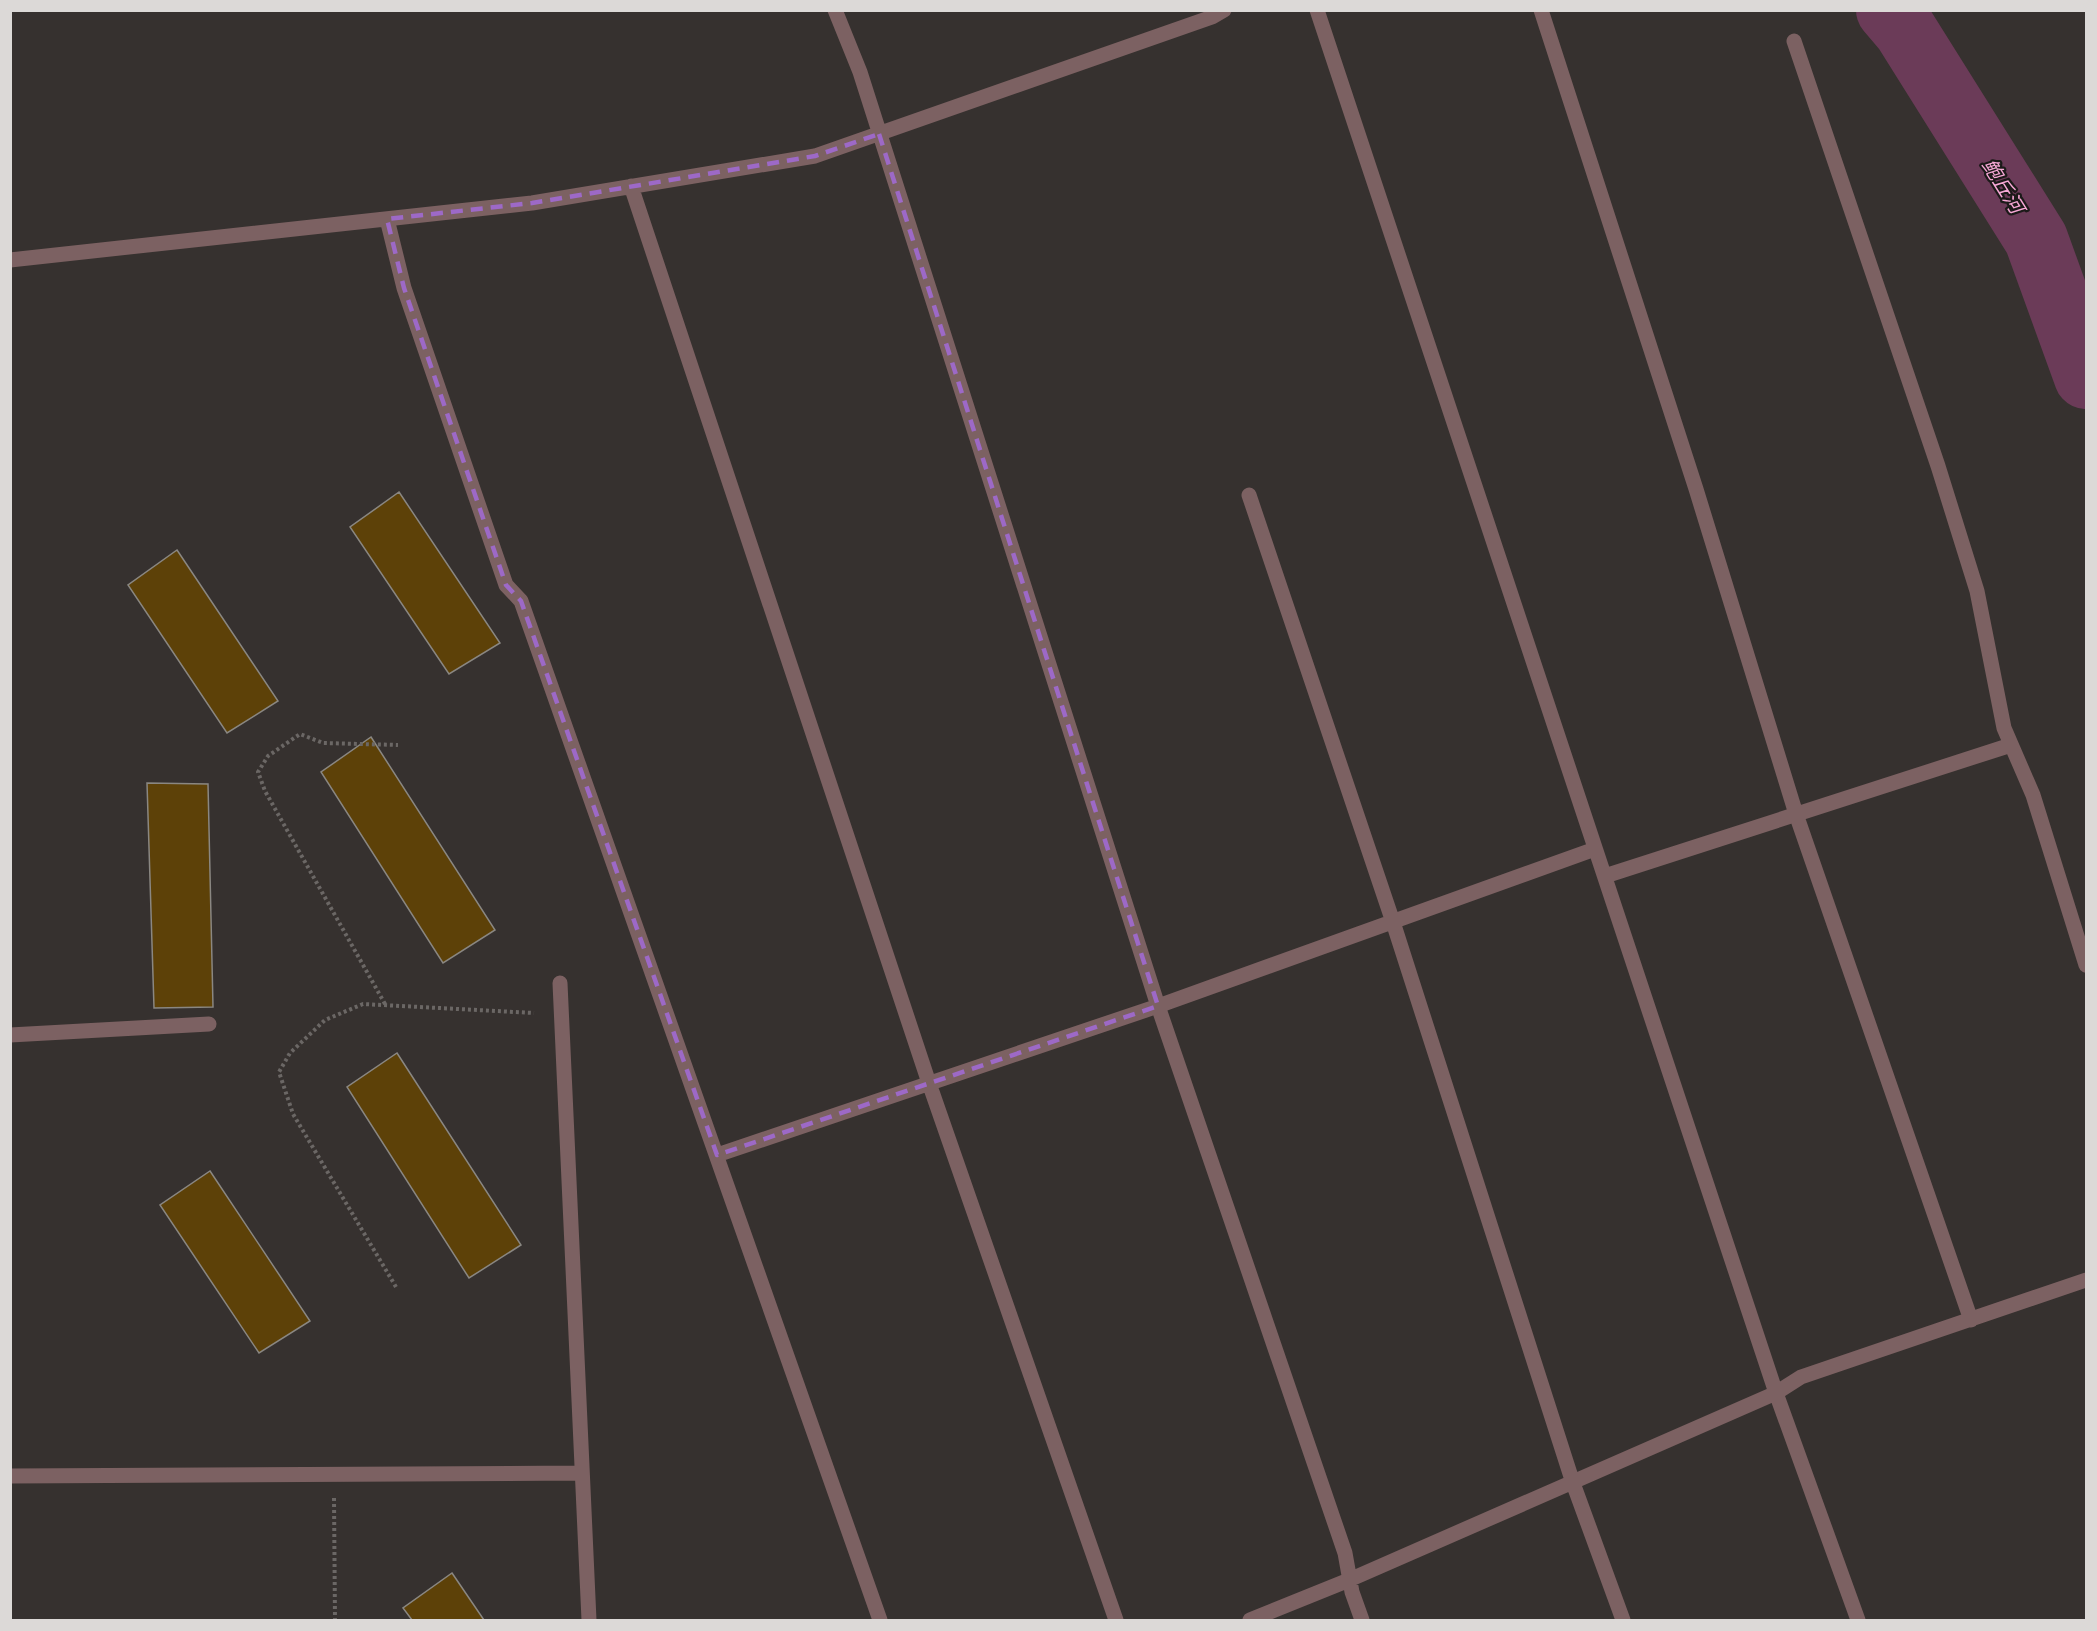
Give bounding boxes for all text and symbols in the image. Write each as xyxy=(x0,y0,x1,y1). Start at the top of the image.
water label: 鲍丘河 xyxy=(1976,154,2032,222)

